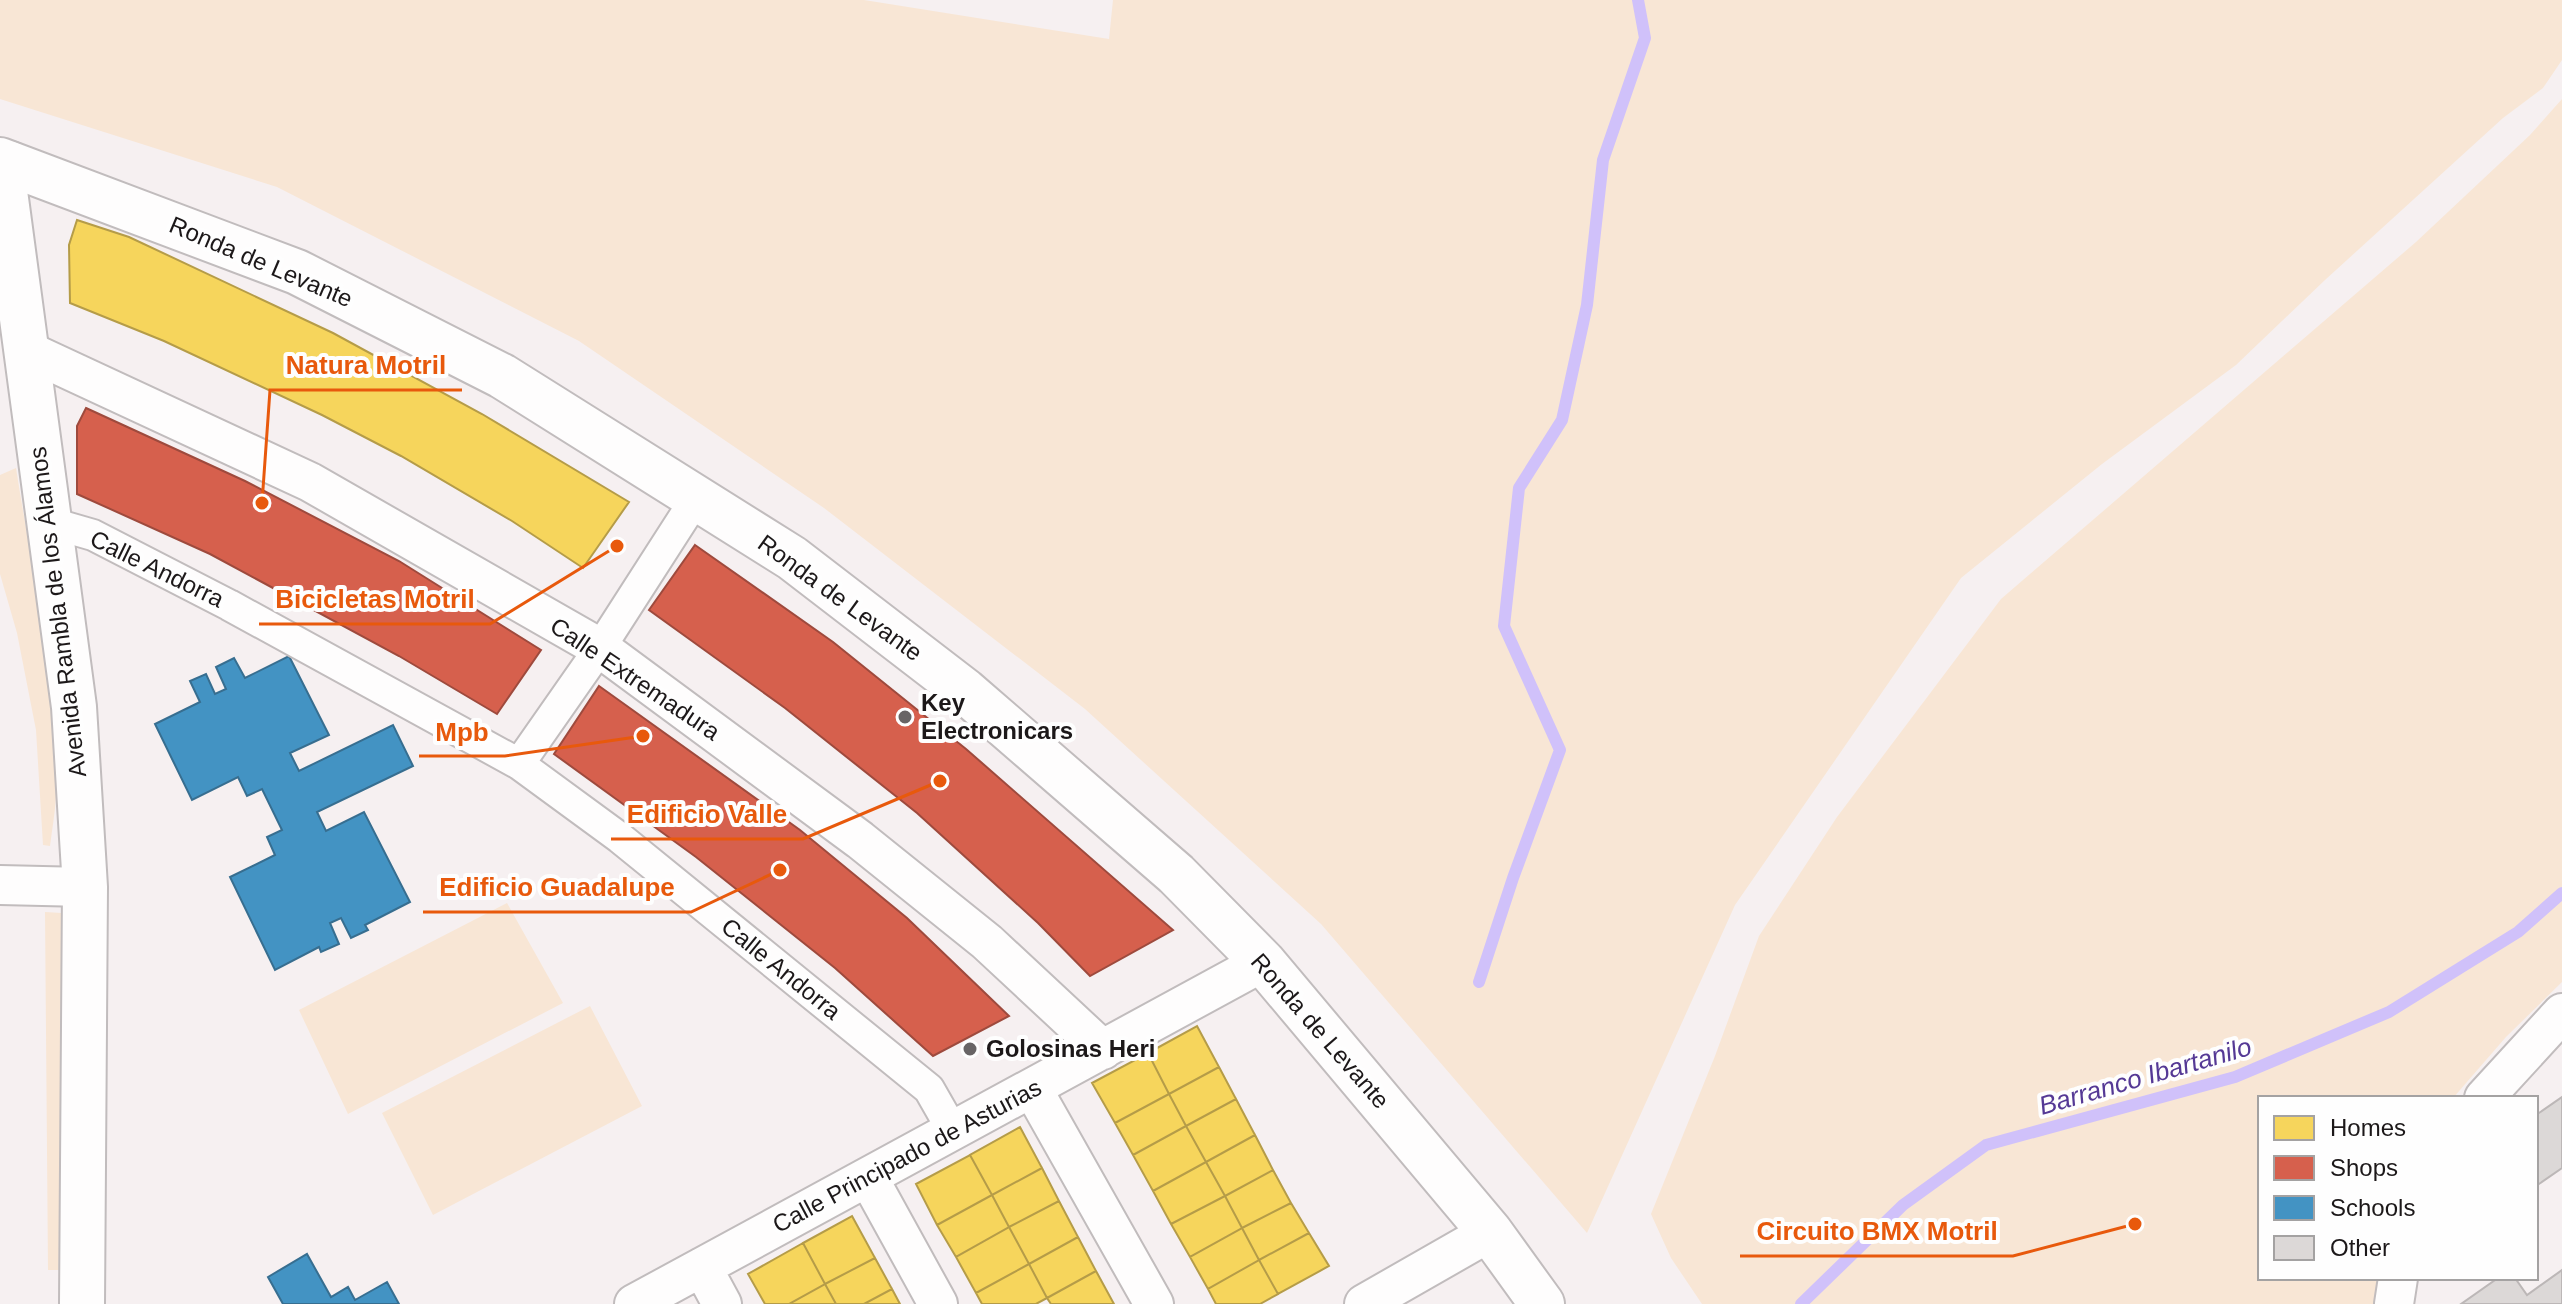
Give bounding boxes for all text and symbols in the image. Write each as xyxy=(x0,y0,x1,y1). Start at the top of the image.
street label: Ronda de Levante xyxy=(166,211,357,312)
callout: Natura Motril xyxy=(270,340,462,390)
text: Natura Motril xyxy=(286,350,446,380)
street label: Avenida Rambla de los Álamos xyxy=(24,445,91,779)
street label: Calle Andorra xyxy=(86,525,229,613)
street label: Ronda de Levante xyxy=(753,529,928,666)
callout: Bicicletas Motril xyxy=(259,574,490,624)
text: Bicicletas Motril xyxy=(275,584,475,614)
street label: Calle Extremadura xyxy=(545,612,726,746)
place label: Key Electronicars xyxy=(921,689,1073,744)
callout: Mpb xyxy=(419,706,505,756)
marker: Key Electronicars xyxy=(896,708,914,726)
text: Mpb xyxy=(435,717,489,747)
callout: Edificio Valle xyxy=(611,789,803,839)
text: Edificio Valle xyxy=(627,799,787,829)
callout: Edificio Guadalupe xyxy=(423,862,691,912)
text: Edificio Guadalupe xyxy=(439,872,675,902)
street label: Calle Andorra xyxy=(716,912,847,1025)
street label: Ronda de Levante xyxy=(1246,948,1395,1114)
water label: Barranco Ibartanilo xyxy=(2035,1031,2255,1121)
place label: Golosinas Heri xyxy=(986,1035,1155,1062)
marker: Golosinas Heri xyxy=(961,1040,979,1058)
street label: Calle Principado de Asturias xyxy=(768,1073,1046,1238)
legend xyxy=(2258,1096,2538,1280)
text: Homes xyxy=(2330,1114,2406,1141)
text: Shops xyxy=(2330,1154,2398,1181)
text: Schools xyxy=(2330,1194,2415,1221)
callout: Circuito BMX Motril xyxy=(1740,1206,2013,1256)
text: Circuito BMX Motril xyxy=(1756,1216,1998,1246)
text: Other xyxy=(2330,1234,2390,1261)

